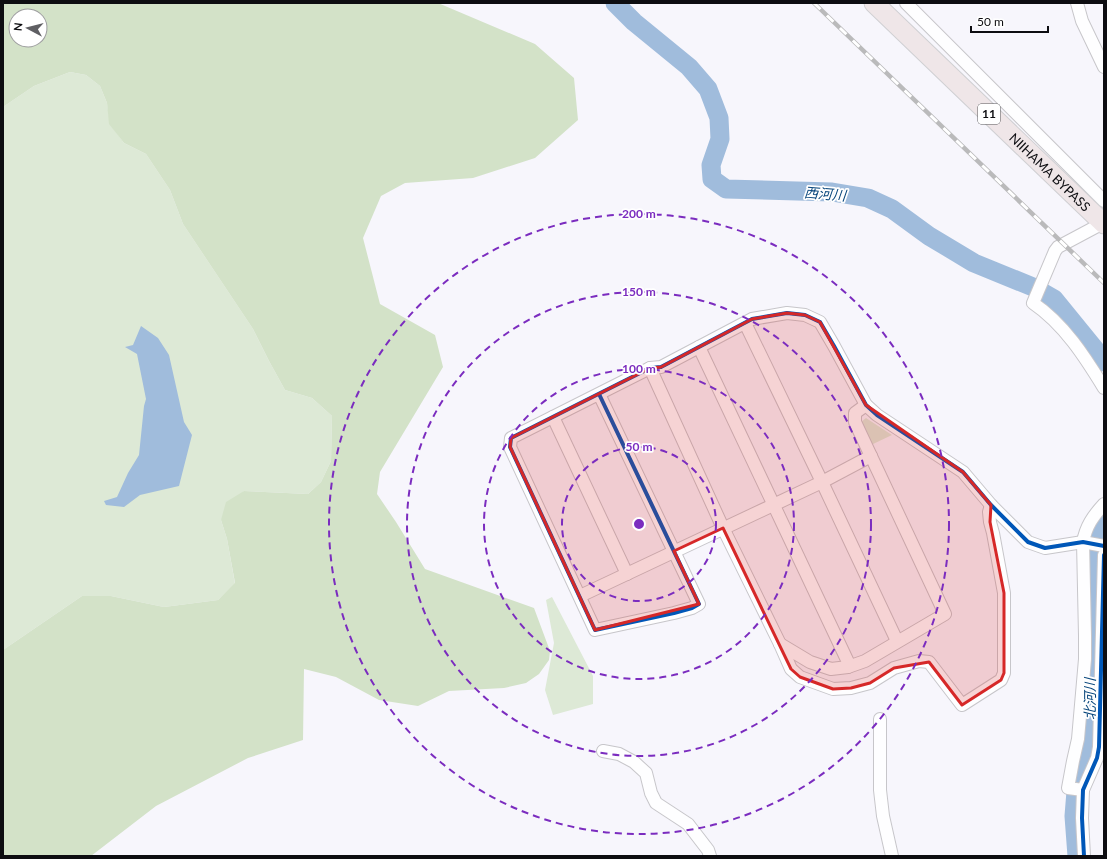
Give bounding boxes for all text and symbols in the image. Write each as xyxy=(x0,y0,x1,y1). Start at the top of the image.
north arrow xyxy=(8,8,48,48)
scale bar xyxy=(971,8,1048,34)
text: 50 m xyxy=(977,14,1004,29)
text: N xyxy=(11,22,25,32)
road number: 11 xyxy=(978,104,1000,124)
street label: NIIHAMA BYPASS xyxy=(1006,130,1094,215)
water label: 西河川 xyxy=(803,183,849,204)
text: 200 m xyxy=(622,206,656,221)
text: 150 m xyxy=(622,284,656,299)
text: 100 m xyxy=(622,361,656,376)
text: 50 m xyxy=(626,439,652,454)
centre of rings xyxy=(632,517,646,531)
water label: 北河川 xyxy=(1081,676,1098,720)

